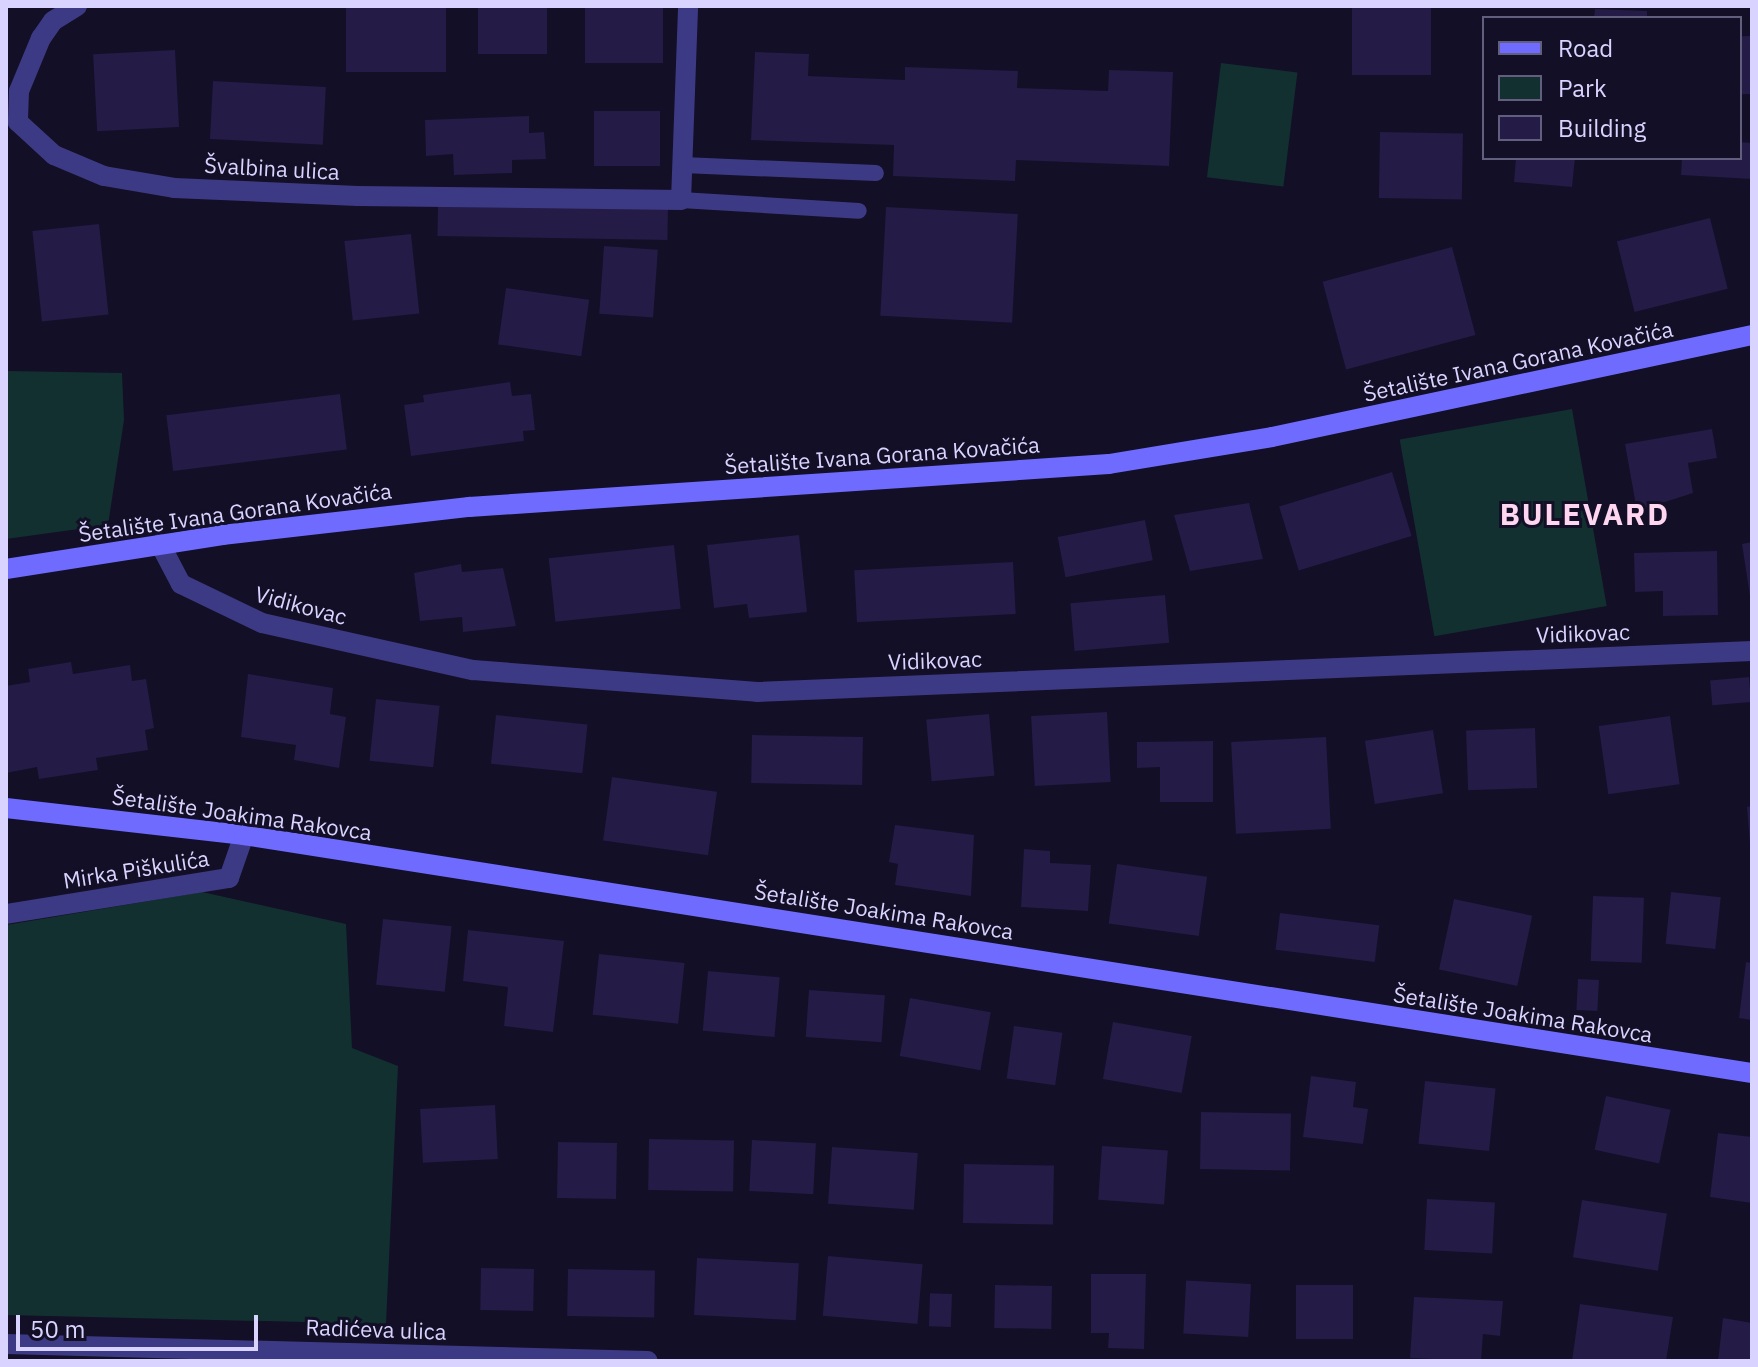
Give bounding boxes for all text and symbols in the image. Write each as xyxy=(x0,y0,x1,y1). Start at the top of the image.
legend xyxy=(1482,16,1742,160)
text: Road xyxy=(1558,32,1613,64)
text: Park xyxy=(1558,72,1607,104)
text: Building xyxy=(1558,112,1646,144)
street label: Švalbina ulica xyxy=(204,151,340,185)
street label: Šetalište Ivana Gorana Kovačića xyxy=(1361,315,1675,407)
street label: Šetalište Ivana Gorana Kovačića xyxy=(723,431,1041,479)
street label: Šetalište Ivana Gorana Kovačića xyxy=(77,477,393,547)
district label: BULEVARD xyxy=(1500,496,1670,532)
street label: Vidikovac xyxy=(252,580,350,630)
street label: Vidikovac xyxy=(1536,618,1630,648)
street label: Vidikovac xyxy=(888,645,982,675)
street label: Šetalište Joakima Rakovca xyxy=(110,783,374,845)
street label: Mirka Piškulića xyxy=(61,844,211,894)
street label: Šetalište Joakima Rakovca xyxy=(752,877,1016,945)
street label: Šetalište Joakima Rakovca xyxy=(1391,980,1655,1048)
scale bar xyxy=(20,1299,262,1349)
text: 50 m xyxy=(30,1313,85,1345)
street label: Radićeva ulica xyxy=(305,1313,447,1345)

